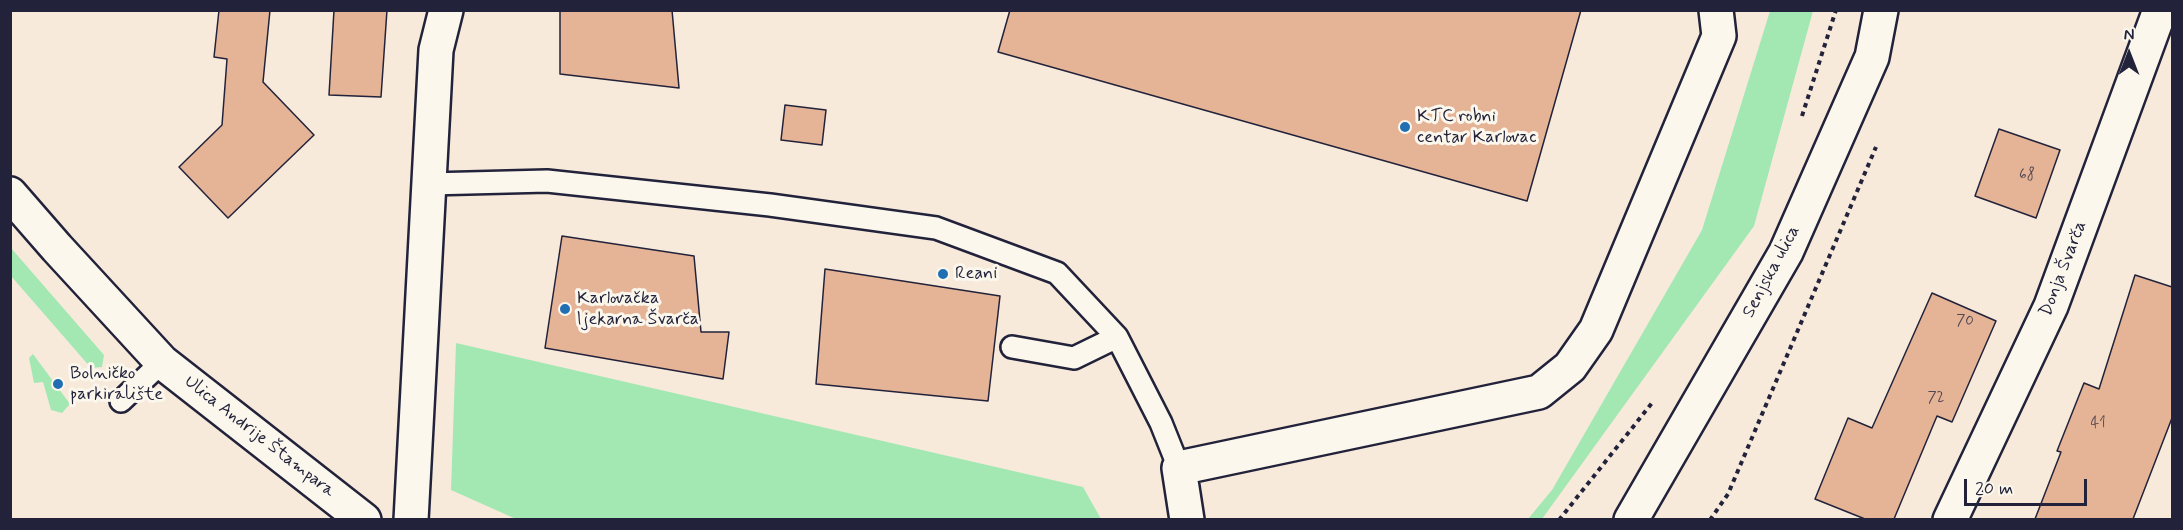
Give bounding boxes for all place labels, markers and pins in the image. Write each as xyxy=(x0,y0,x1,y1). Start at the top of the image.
place label: KTC robni centar Karlovac xyxy=(1417,106,1537,148)
marker: KTC robni centar Karlovac xyxy=(1398,120,1412,134)
place label: Reani xyxy=(955,263,997,285)
marker: Reani xyxy=(936,267,950,281)
place label: Karlovačka ljekarna Švarča xyxy=(577,288,699,330)
marker: Karlovačka ljekarna Švarča xyxy=(558,302,572,316)
place label: Bolničko parkiralište xyxy=(70,363,163,406)
marker: Bolničko parkiralište xyxy=(51,377,65,391)

